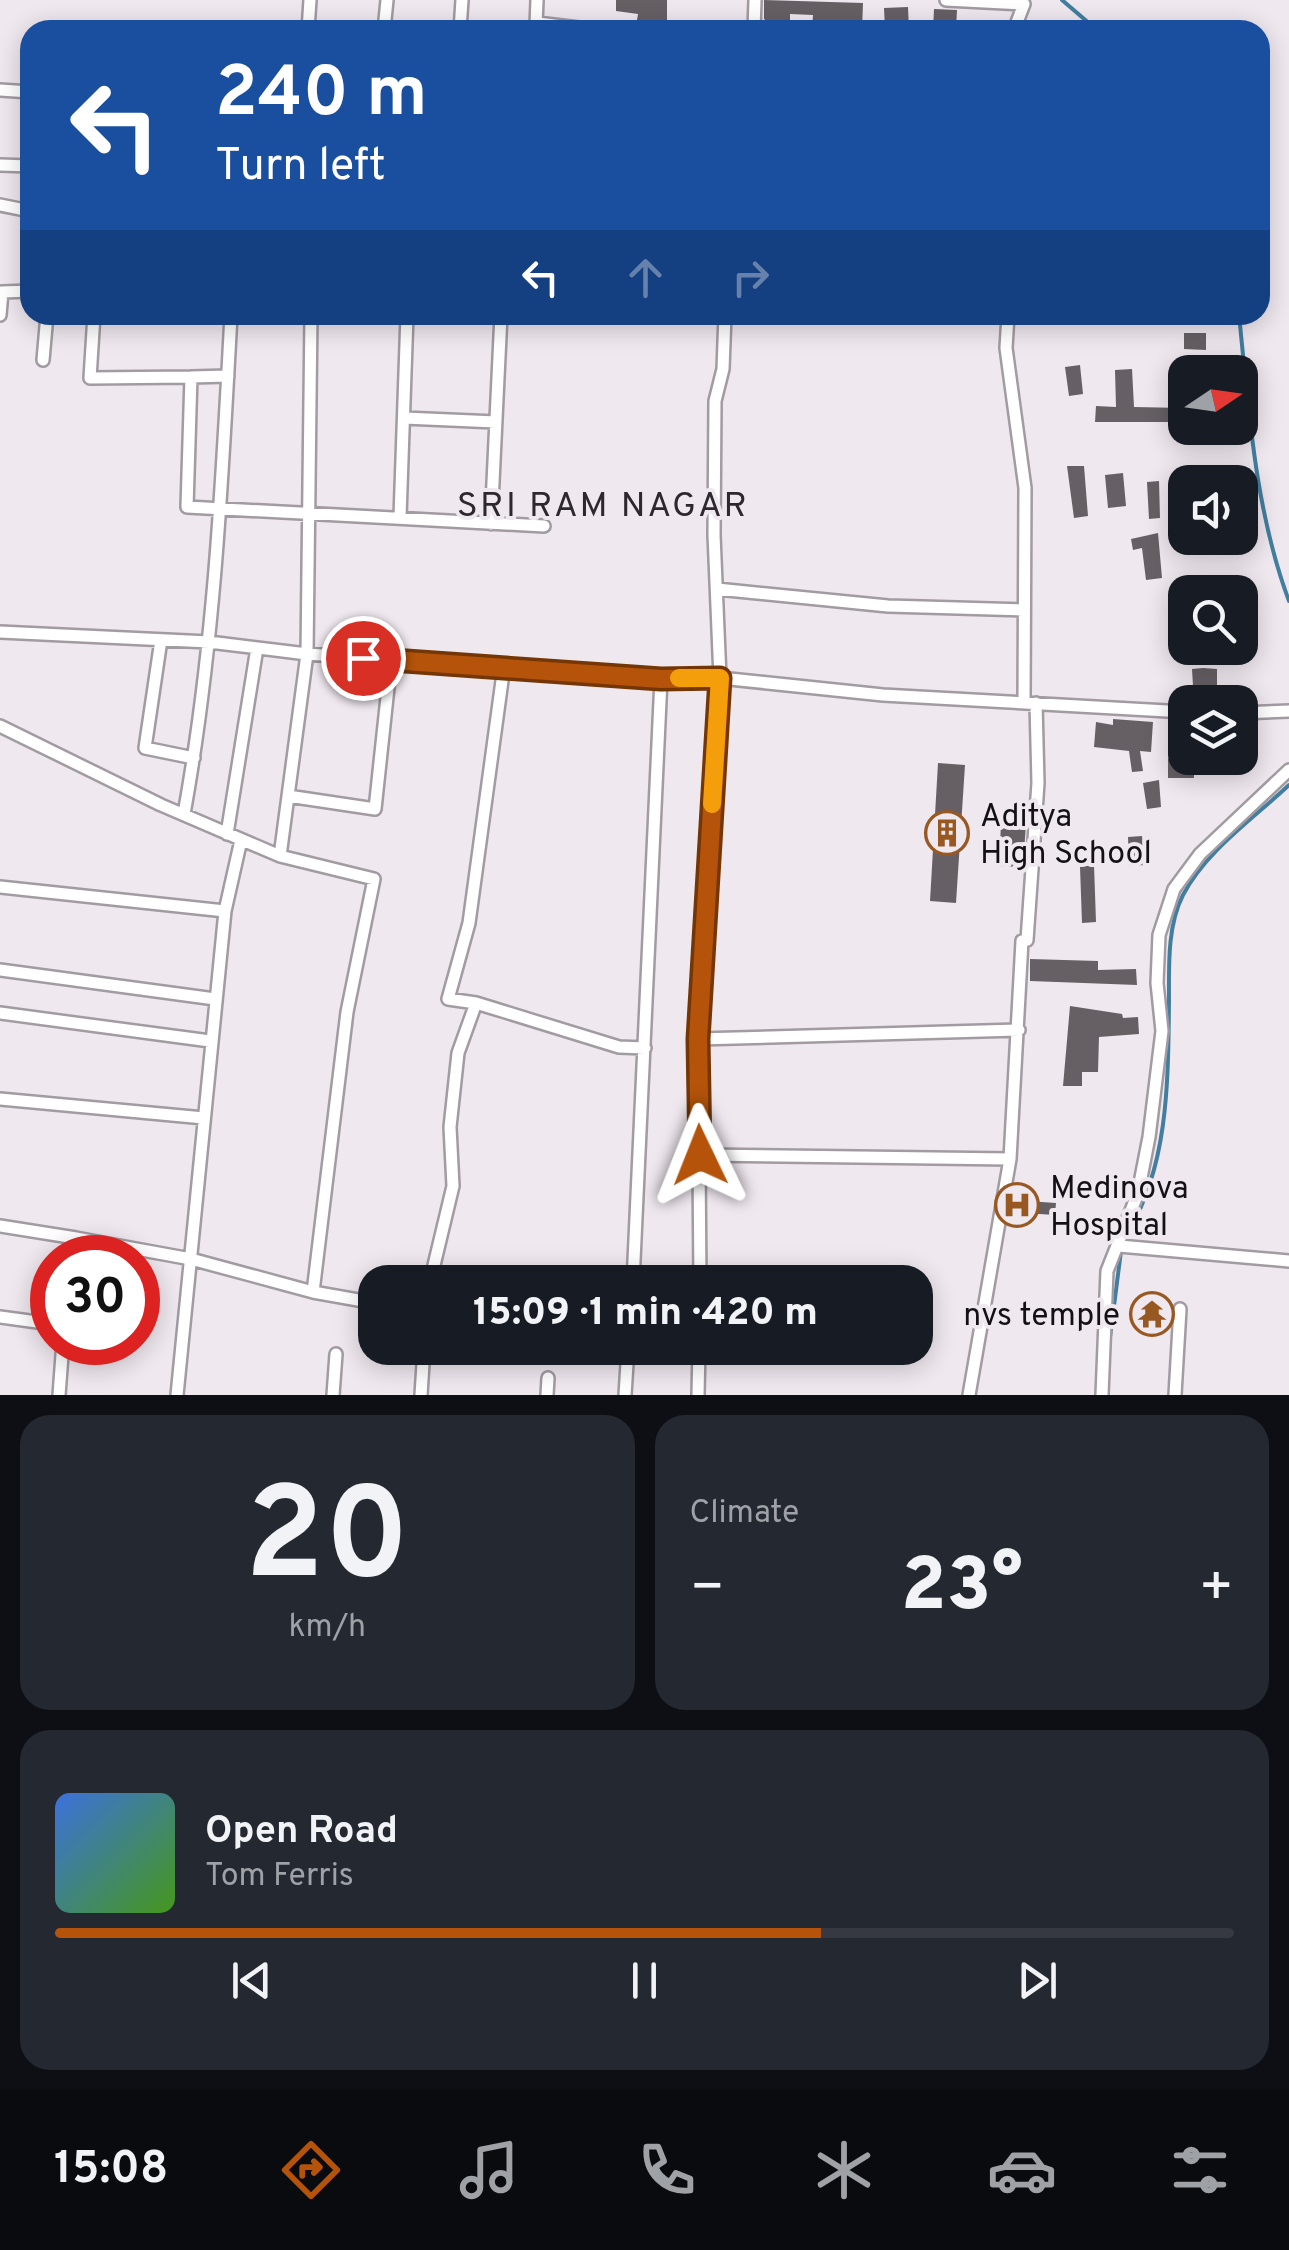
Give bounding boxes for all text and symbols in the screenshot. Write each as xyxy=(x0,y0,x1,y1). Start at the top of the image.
text: 240 m xyxy=(215,52,428,141)
icon: left xyxy=(50,60,180,190)
text: Turn left xyxy=(215,139,386,196)
icon: left xyxy=(513,250,568,305)
icon: ahead xyxy=(618,250,673,305)
icon: right xyxy=(723,250,778,305)
north arrow xyxy=(1168,355,1258,445)
map controls xyxy=(1168,355,1258,775)
button: sound xyxy=(1168,465,1258,555)
district label: SRI RAM NAGAR xyxy=(457,485,749,529)
button: search xyxy=(1168,575,1258,665)
pin xyxy=(321,616,406,701)
icon: arrive xyxy=(336,631,391,686)
button: layers xyxy=(1168,685,1258,775)
place label: Aditya High School xyxy=(980,798,1152,875)
building icon: Aditya High School xyxy=(924,810,970,856)
position arrow xyxy=(648,1103,752,1207)
place label: Medinova Hospital xyxy=(1050,1170,1188,1247)
hospital icon: Medinova Hospital xyxy=(994,1182,1040,1228)
speed limit sign: 30 xyxy=(30,1235,160,1365)
text: 15:09 · 1 min · 420 m xyxy=(473,1290,818,1339)
temple icon: nvs temple xyxy=(1129,1291,1175,1337)
place label: nvs temple xyxy=(963,1297,1120,1337)
text: 20 xyxy=(245,1460,410,1625)
text: Climate xyxy=(690,1494,799,1534)
text: 23° xyxy=(901,1542,1023,1637)
text: − xyxy=(690,1555,725,1625)
text: + xyxy=(1199,1555,1234,1625)
text: km/h xyxy=(288,1608,366,1648)
text: Open Road xyxy=(205,1808,398,1857)
text: Tom Ferris xyxy=(205,1857,354,1897)
icon: previous xyxy=(224,1953,279,2008)
icon: pause xyxy=(617,1953,672,2008)
icon: next xyxy=(1010,1953,1065,2008)
icon: directions xyxy=(276,2135,346,2205)
icon: music xyxy=(454,2135,524,2205)
icon: phone xyxy=(632,2135,702,2205)
icon: climate xyxy=(809,2135,879,2205)
icon: car xyxy=(987,2135,1057,2205)
icon: filters xyxy=(1165,2135,1235,2205)
text: 15:08 xyxy=(54,2142,168,2199)

